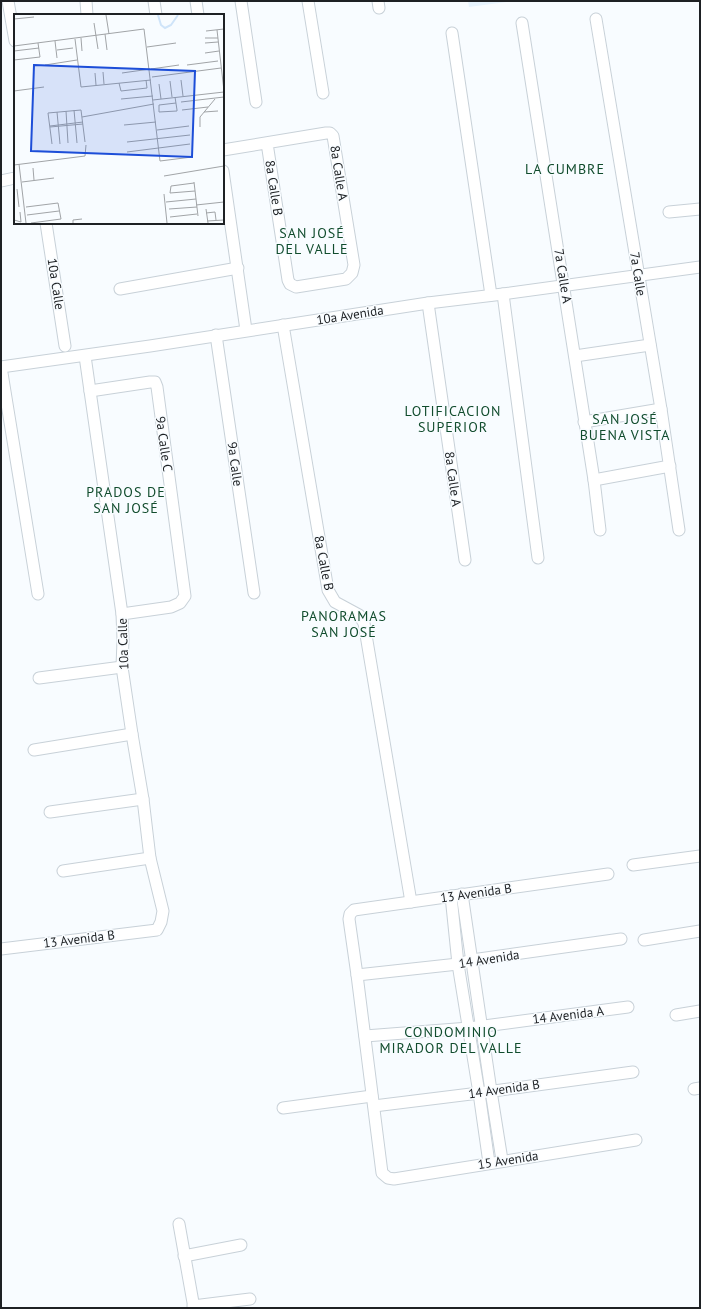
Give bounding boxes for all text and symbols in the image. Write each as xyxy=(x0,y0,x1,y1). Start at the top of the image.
inset map xyxy=(14,14,224,224)
street label: 8a Calle A xyxy=(326,144,352,202)
street label: 8a Calle B xyxy=(261,159,287,217)
district label: LA CUMBRE xyxy=(525,160,605,178)
district label: SAN JOSÉ DEL VALLE xyxy=(275,224,349,258)
street label: 7a Calle A xyxy=(550,248,576,305)
street label: 7a Calle xyxy=(626,251,650,297)
street label: 10a Calle xyxy=(44,257,68,311)
street label: 10a Avenida xyxy=(315,301,385,329)
district label: LOTIFICACION SUPERIOR xyxy=(405,402,501,436)
district label: SAN JOSÉ BUENA VISTA xyxy=(580,410,670,444)
street label: 9a Calle C xyxy=(152,415,176,473)
street label: 9a Calle xyxy=(223,441,247,487)
street label: 8a Calle A xyxy=(441,450,465,508)
district label: PRADOS DE SAN JOSÉ xyxy=(86,483,166,517)
street label: 8a Calle B xyxy=(310,534,338,592)
district label: PANORAMAS SAN JOSÉ xyxy=(301,607,387,641)
street label: 10a Calle xyxy=(114,618,132,670)
street label: 13 Avenida B xyxy=(439,880,513,906)
street label: 13 Avenida B xyxy=(42,926,116,952)
street label: 14 Avenida xyxy=(457,946,521,972)
street label: 14 Avenida A xyxy=(531,1002,605,1028)
district label: CONDOMINIO MIRADOR DEL VALLE xyxy=(379,1023,523,1057)
street label: 14 Avenida B xyxy=(467,1076,541,1102)
street label: 15 Avenida xyxy=(476,1147,540,1173)

